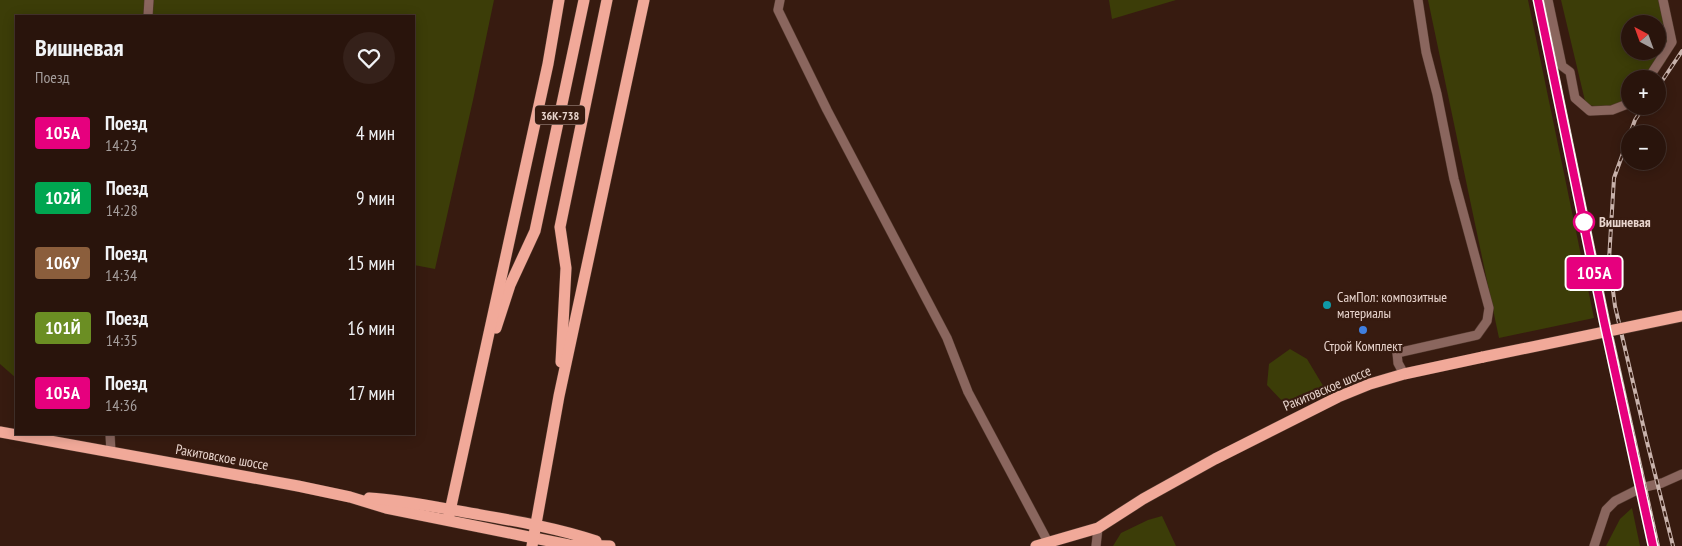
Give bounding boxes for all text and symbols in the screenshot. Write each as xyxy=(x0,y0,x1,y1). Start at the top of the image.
north arrow xyxy=(1621,15,1666,60)
map controls xyxy=(1621,15,1666,170)
text: Вишневая xyxy=(35,32,124,63)
button: heart xyxy=(343,32,395,84)
text: Поезд xyxy=(35,67,70,87)
button: + xyxy=(1621,70,1666,115)
road number: 36К-738 xyxy=(535,106,585,124)
text: Поезд xyxy=(105,111,147,135)
text: 105А xyxy=(45,121,80,144)
text: 4 мин xyxy=(356,121,395,145)
button: − xyxy=(1621,125,1666,170)
text: 14:23 xyxy=(105,135,137,155)
text: Поезд xyxy=(106,176,148,200)
text: 102Й xyxy=(45,186,81,209)
text: 9 мин xyxy=(356,186,395,210)
text: 14:28 xyxy=(106,200,138,220)
marker: Вишневая xyxy=(1573,211,1595,233)
place label: Вишневая xyxy=(1599,213,1651,231)
text: Поезд xyxy=(105,241,147,265)
text: 106У xyxy=(45,251,80,274)
text: 15 мин xyxy=(347,251,395,275)
line badge: 105А xyxy=(1559,257,1629,289)
text: 105А xyxy=(1577,261,1611,284)
text: 14:34 xyxy=(105,265,137,285)
place label: СамПол: композитные материалы xyxy=(1337,288,1447,322)
marker: СамПол: композитные материалы xyxy=(1321,299,1333,311)
text: Поезд xyxy=(106,306,148,330)
text: 101Й xyxy=(45,316,81,339)
text: 16 мин xyxy=(347,316,395,340)
marker: Строй Комплект xyxy=(1357,324,1369,336)
text: 14:35 xyxy=(106,330,138,350)
place label: Строй Комплект xyxy=(1324,337,1403,355)
street label: Ракитовское шоссе xyxy=(1280,361,1374,415)
text: Поезд xyxy=(105,371,147,395)
text: 105А xyxy=(45,381,80,404)
text: 17 мин xyxy=(348,381,395,405)
text: 14:36 xyxy=(105,395,137,415)
street label: Ракитовское шоссе xyxy=(174,440,270,474)

